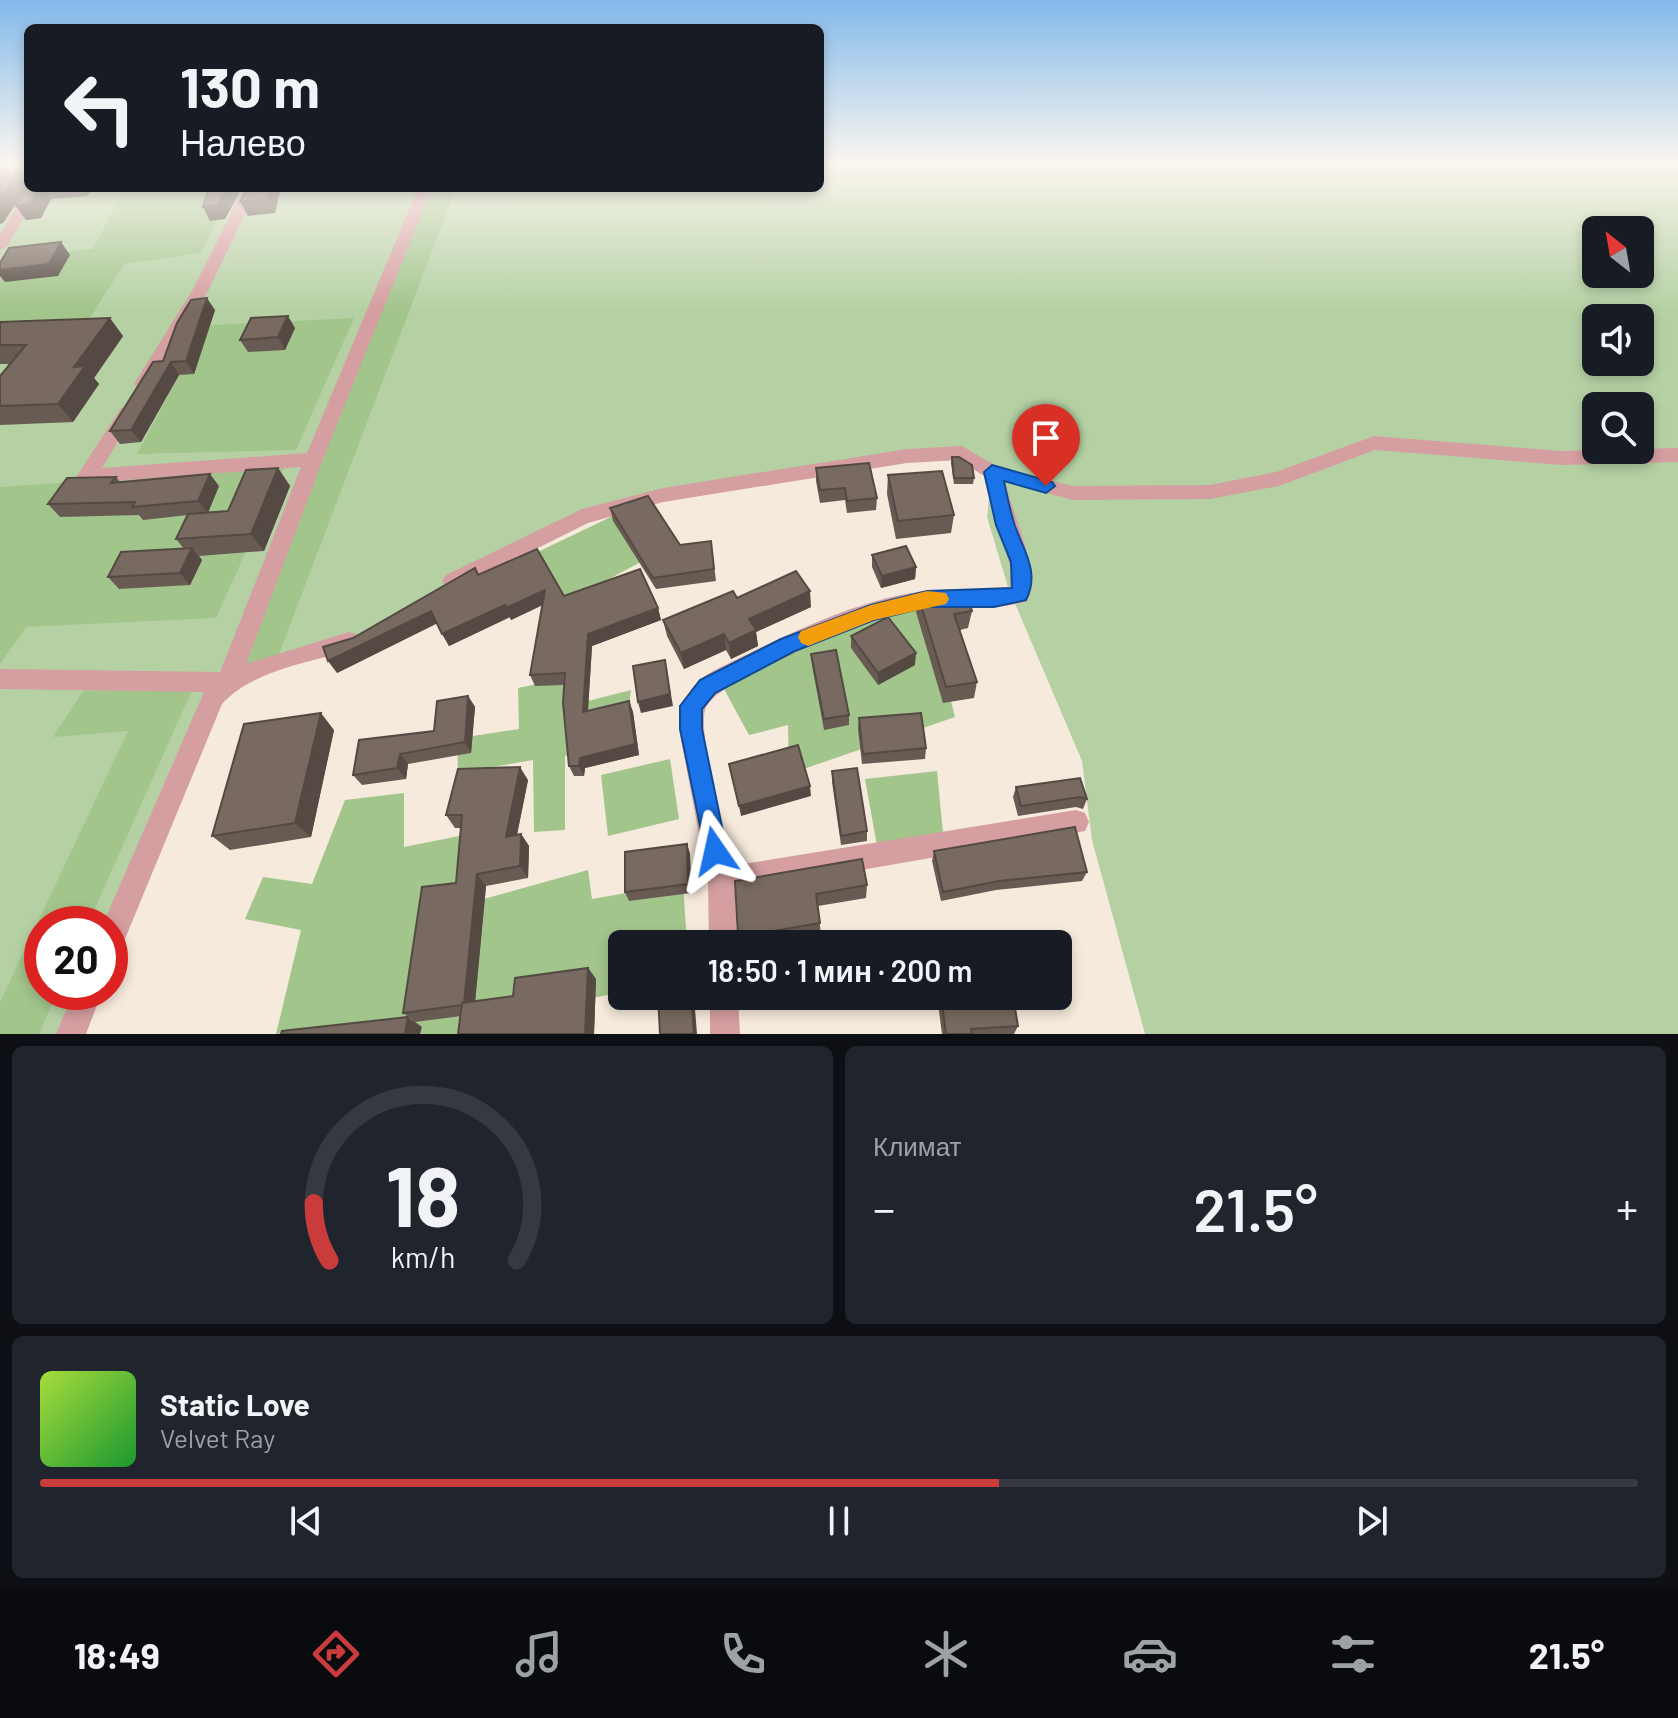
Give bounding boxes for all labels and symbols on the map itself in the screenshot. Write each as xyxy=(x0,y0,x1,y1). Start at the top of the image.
north arrow xyxy=(1582,216,1654,288)
pin xyxy=(1012,404,1080,486)
position arrow xyxy=(673,809,757,893)
speed limit sign: 20 xyxy=(24,906,128,1010)

